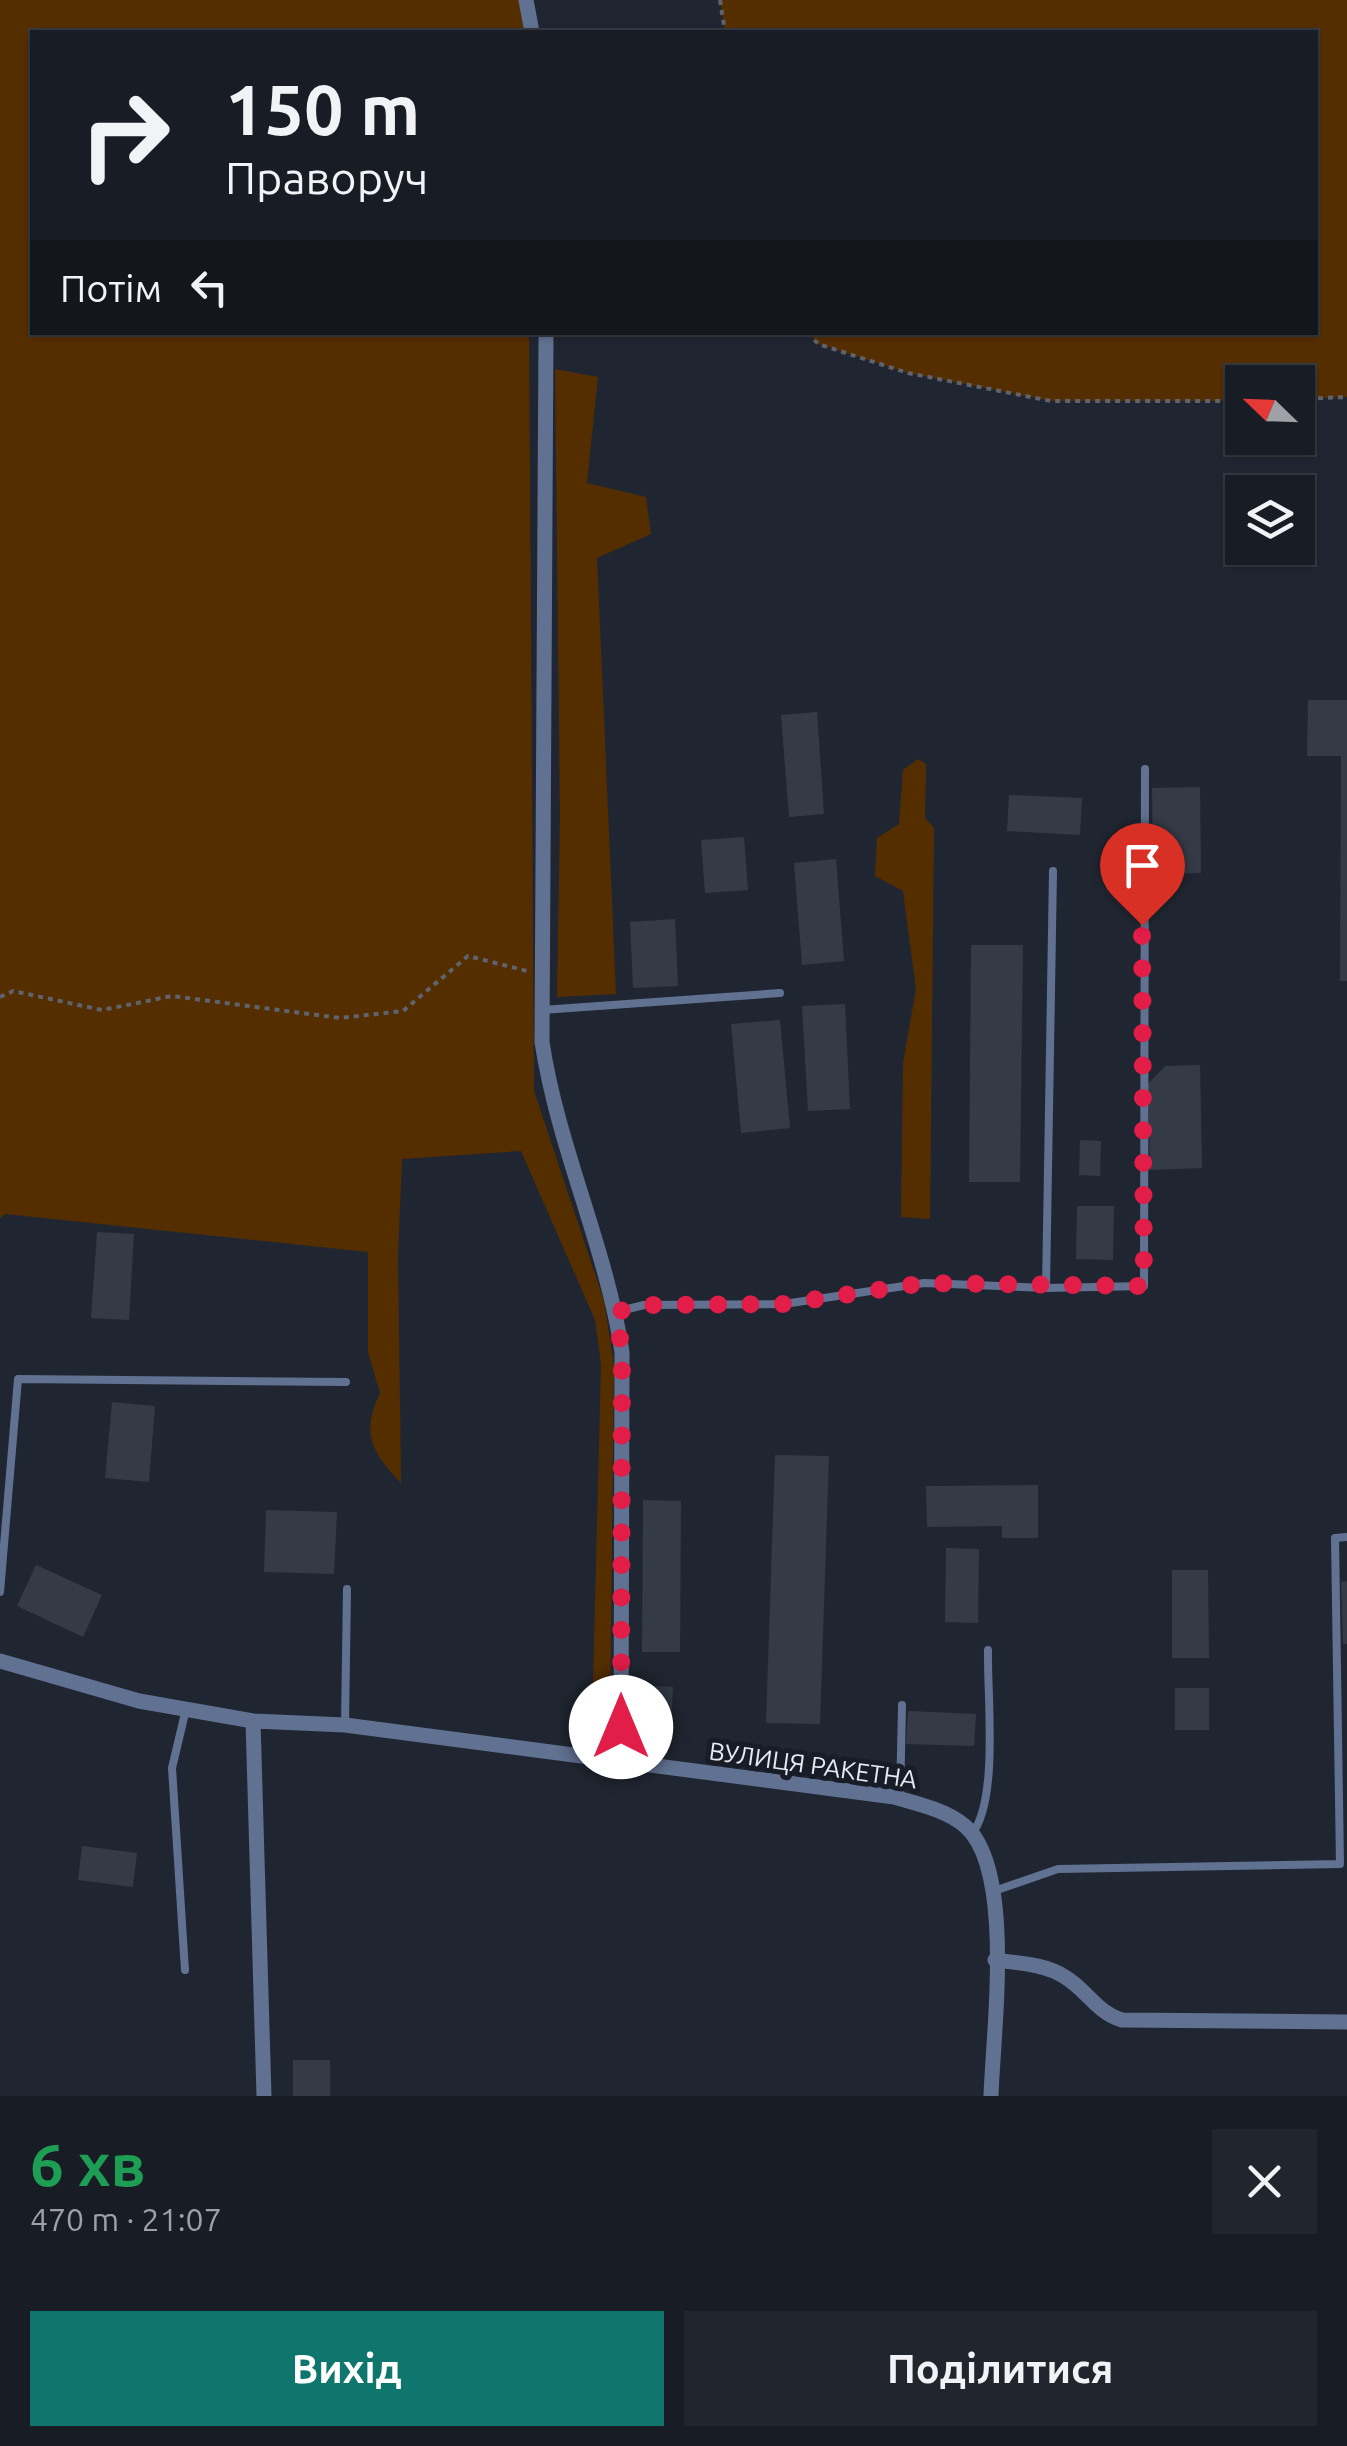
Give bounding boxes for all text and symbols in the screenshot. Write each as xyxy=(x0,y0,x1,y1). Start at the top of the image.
icon: right xyxy=(60,70,190,200)
text: 150 m xyxy=(225,70,420,148)
text: Праворуч xyxy=(225,152,428,203)
icon: left xyxy=(182,260,237,315)
text: Потім xyxy=(60,267,162,309)
north arrow xyxy=(1225,365,1315,455)
map controls xyxy=(1225,365,1315,565)
button: layers xyxy=(1225,475,1315,565)
pin xyxy=(1100,823,1185,926)
icon: arrive xyxy=(1115,838,1170,893)
position arrow xyxy=(569,1675,673,1779)
street label: ВУЛИЦЯ РАКЕТНА xyxy=(707,1737,919,1793)
button: close xyxy=(1212,2129,1317,2234)
text: 6 хв xyxy=(30,2130,146,2197)
text: 470 m · 21:07 xyxy=(30,2201,222,2237)
button: Вихід xyxy=(30,2311,664,2426)
button: Поділитися xyxy=(684,2311,1317,2426)

